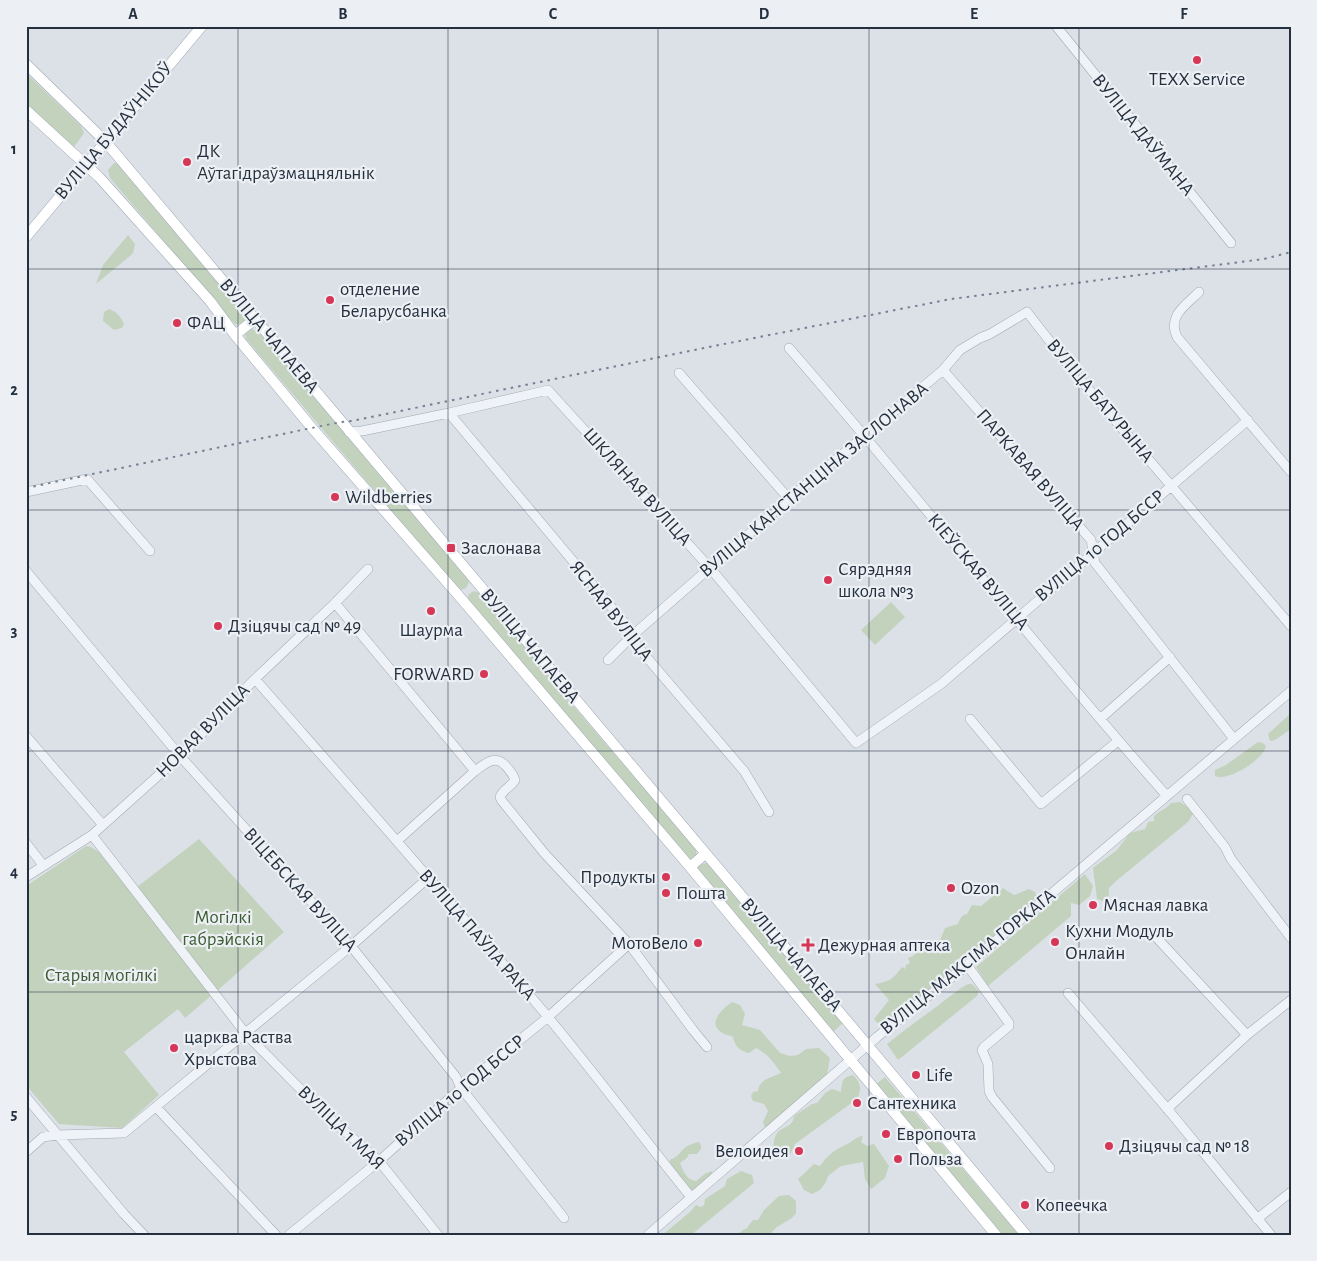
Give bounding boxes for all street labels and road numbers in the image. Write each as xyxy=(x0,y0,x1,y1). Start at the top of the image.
street label: ВУЛІЦА БУДАЎНІКОЎ xyxy=(50,58,177,203)
street label: ВУЛІЦА ДАЎМАНА xyxy=(1088,70,1198,199)
street label: ВУЛІЦА ЧАПАЕВА xyxy=(216,275,322,397)
street label: ВУЛІЦА БАТУРЫНА xyxy=(1043,336,1157,466)
street label: ВУЛІЦА КАНСТАНЦІНА ЗАСЛОНАВА xyxy=(696,379,932,581)
street label: ПАРКАВАЯ ВУЛІЦА xyxy=(972,406,1088,534)
street label: ШКЛЯНАЯ ВУЛІЦА xyxy=(579,424,695,550)
street label: ВУЛІЦА 10 ГОД БССР xyxy=(1032,486,1168,606)
street label: КІЕЎСКАЯ ВУЛІЦА xyxy=(924,509,1033,634)
street label: ЯСНАЯ ВУЛІЦА xyxy=(566,557,656,665)
street label: ВУЛІЦА ЧАПАЕВА xyxy=(477,585,583,707)
street label: НОВАЯ ВУЛІЦА xyxy=(153,681,253,781)
street label: ВІЦЕБСКАЯ ВУЛІЦА xyxy=(240,825,360,955)
street label: ВУЛІЦА ПАЎЛА РАКА xyxy=(415,865,540,1004)
street label: ВУЛІЦА МАКСІМА ГОРКАГА xyxy=(877,886,1059,1038)
street label: ВУЛІЦА ЧАПАЕВА xyxy=(737,895,845,1015)
street label: ВУЛІЦА 10 ГОД БССР xyxy=(392,1031,528,1151)
street label: ВУЛІЦА 1 МАЯ xyxy=(294,1082,388,1174)

